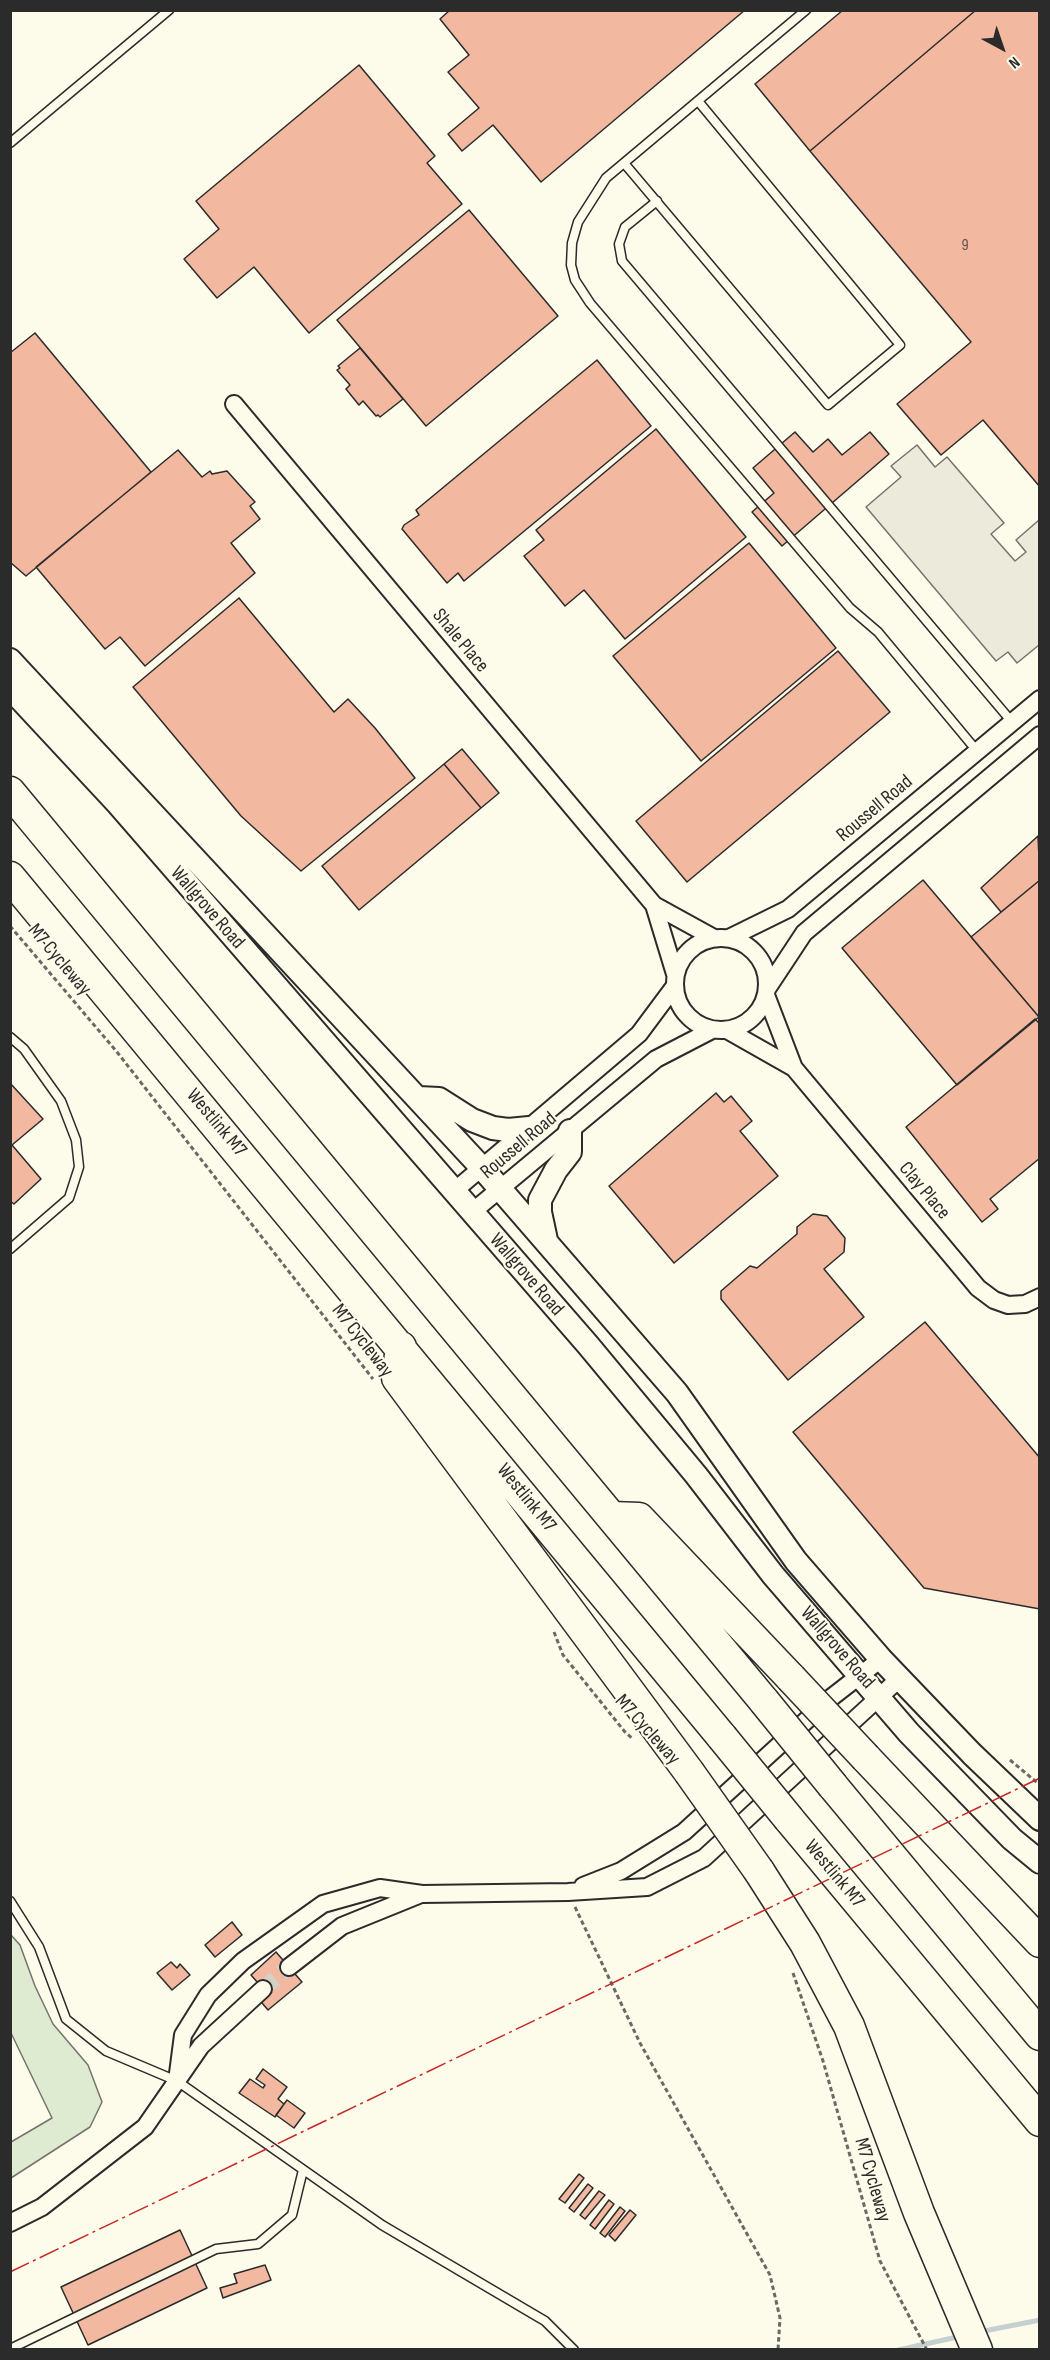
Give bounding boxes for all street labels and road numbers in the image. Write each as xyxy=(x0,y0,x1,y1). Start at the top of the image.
street label: Shale Place xyxy=(427,604,493,678)
street label: Roussell Road xyxy=(832,770,918,848)
street label: Wallgrove Road xyxy=(165,862,249,954)
street label: M7 Cycleway xyxy=(22,919,96,1001)
street label: Westlink M7 xyxy=(181,1084,251,1162)
street label: Roussell Road xyxy=(476,1107,562,1185)
street label: Clay Place xyxy=(893,1157,955,1225)
street label: Wallgrove Road xyxy=(484,1229,568,1321)
street label: M7 Cycleway xyxy=(326,1300,398,1382)
street label: Westlink M7 xyxy=(491,1459,561,1537)
street label: Wallgrove Road xyxy=(795,1602,879,1694)
street label: M7 Cycleway xyxy=(609,1690,685,1770)
street label: Westlink M7 xyxy=(799,1835,869,1913)
street label: M7 Cycleway xyxy=(849,2135,895,2225)

